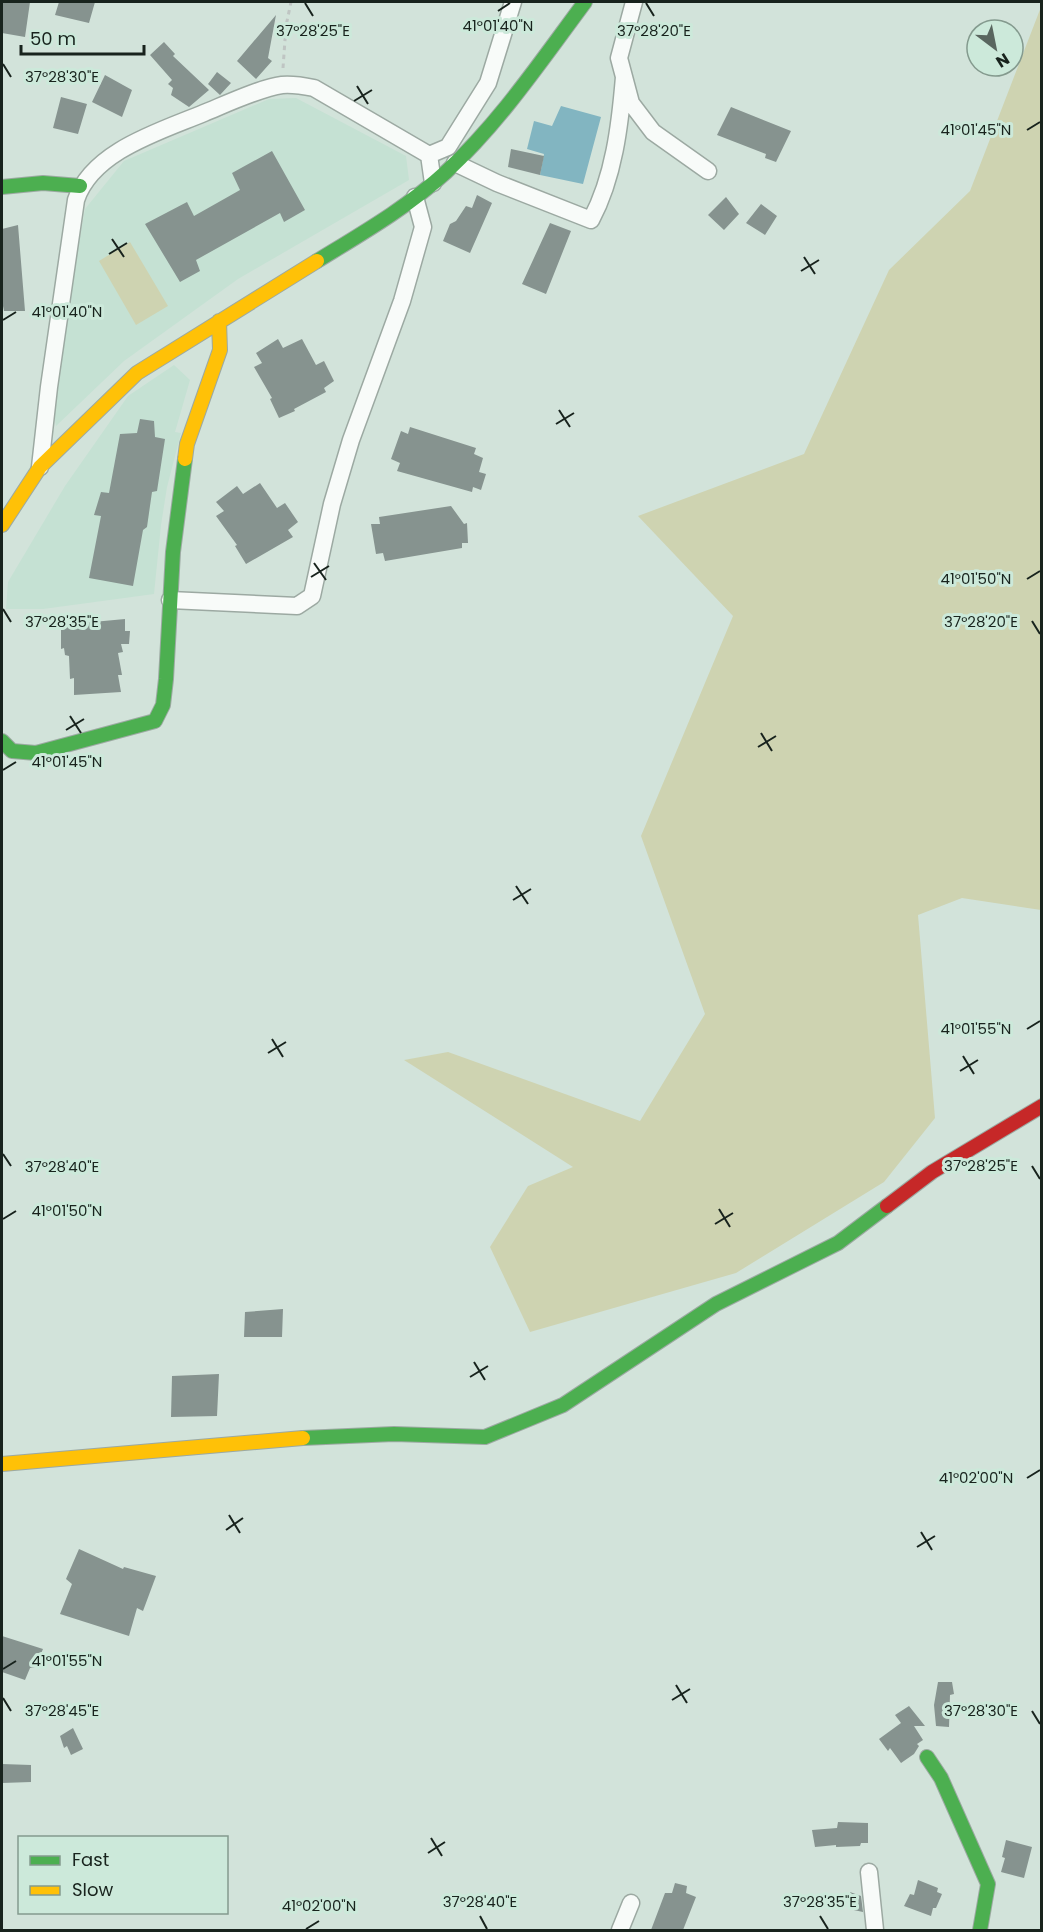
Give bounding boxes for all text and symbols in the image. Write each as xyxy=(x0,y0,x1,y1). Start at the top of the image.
text: 41°01'40"N xyxy=(463,15,533,36)
scale bar xyxy=(21,18,144,56)
north arrow xyxy=(965,18,1025,78)
text: 37°28'25"E xyxy=(276,20,350,41)
text: 37°28'20"E xyxy=(617,20,691,41)
text: 50 m xyxy=(30,26,76,51)
text: N xyxy=(991,47,1014,73)
text: 37°28'30"E xyxy=(25,66,99,87)
text: 41°01'45"N xyxy=(941,119,1011,140)
text: 41°01'40"N xyxy=(32,301,102,322)
text: 41°01'50"N xyxy=(941,568,1011,589)
text: 37°28'35"E xyxy=(25,611,99,632)
text: 37°28'20"E xyxy=(944,611,1018,632)
text: 41°01'45"N xyxy=(32,751,102,772)
text: 41°01'55"N xyxy=(941,1018,1011,1039)
text: 37°28'25"E xyxy=(944,1155,1018,1176)
text: 37°28'40"E xyxy=(25,1156,99,1177)
text: 41°01'50"N xyxy=(32,1200,102,1221)
text: 41°02'00"N xyxy=(939,1467,1013,1488)
text: 41°01'55"N xyxy=(32,1650,102,1671)
text: 37°28'45"E xyxy=(25,1700,99,1721)
text: 37°28'30"E xyxy=(944,1700,1018,1721)
legend xyxy=(18,1836,228,1914)
text: Fast xyxy=(72,1847,109,1872)
text: Slow xyxy=(72,1877,114,1902)
text: 37°28'40"E xyxy=(443,1891,517,1912)
text: 37°28'35"E xyxy=(783,1891,857,1912)
text: 41°02'00"N xyxy=(282,1895,356,1916)

